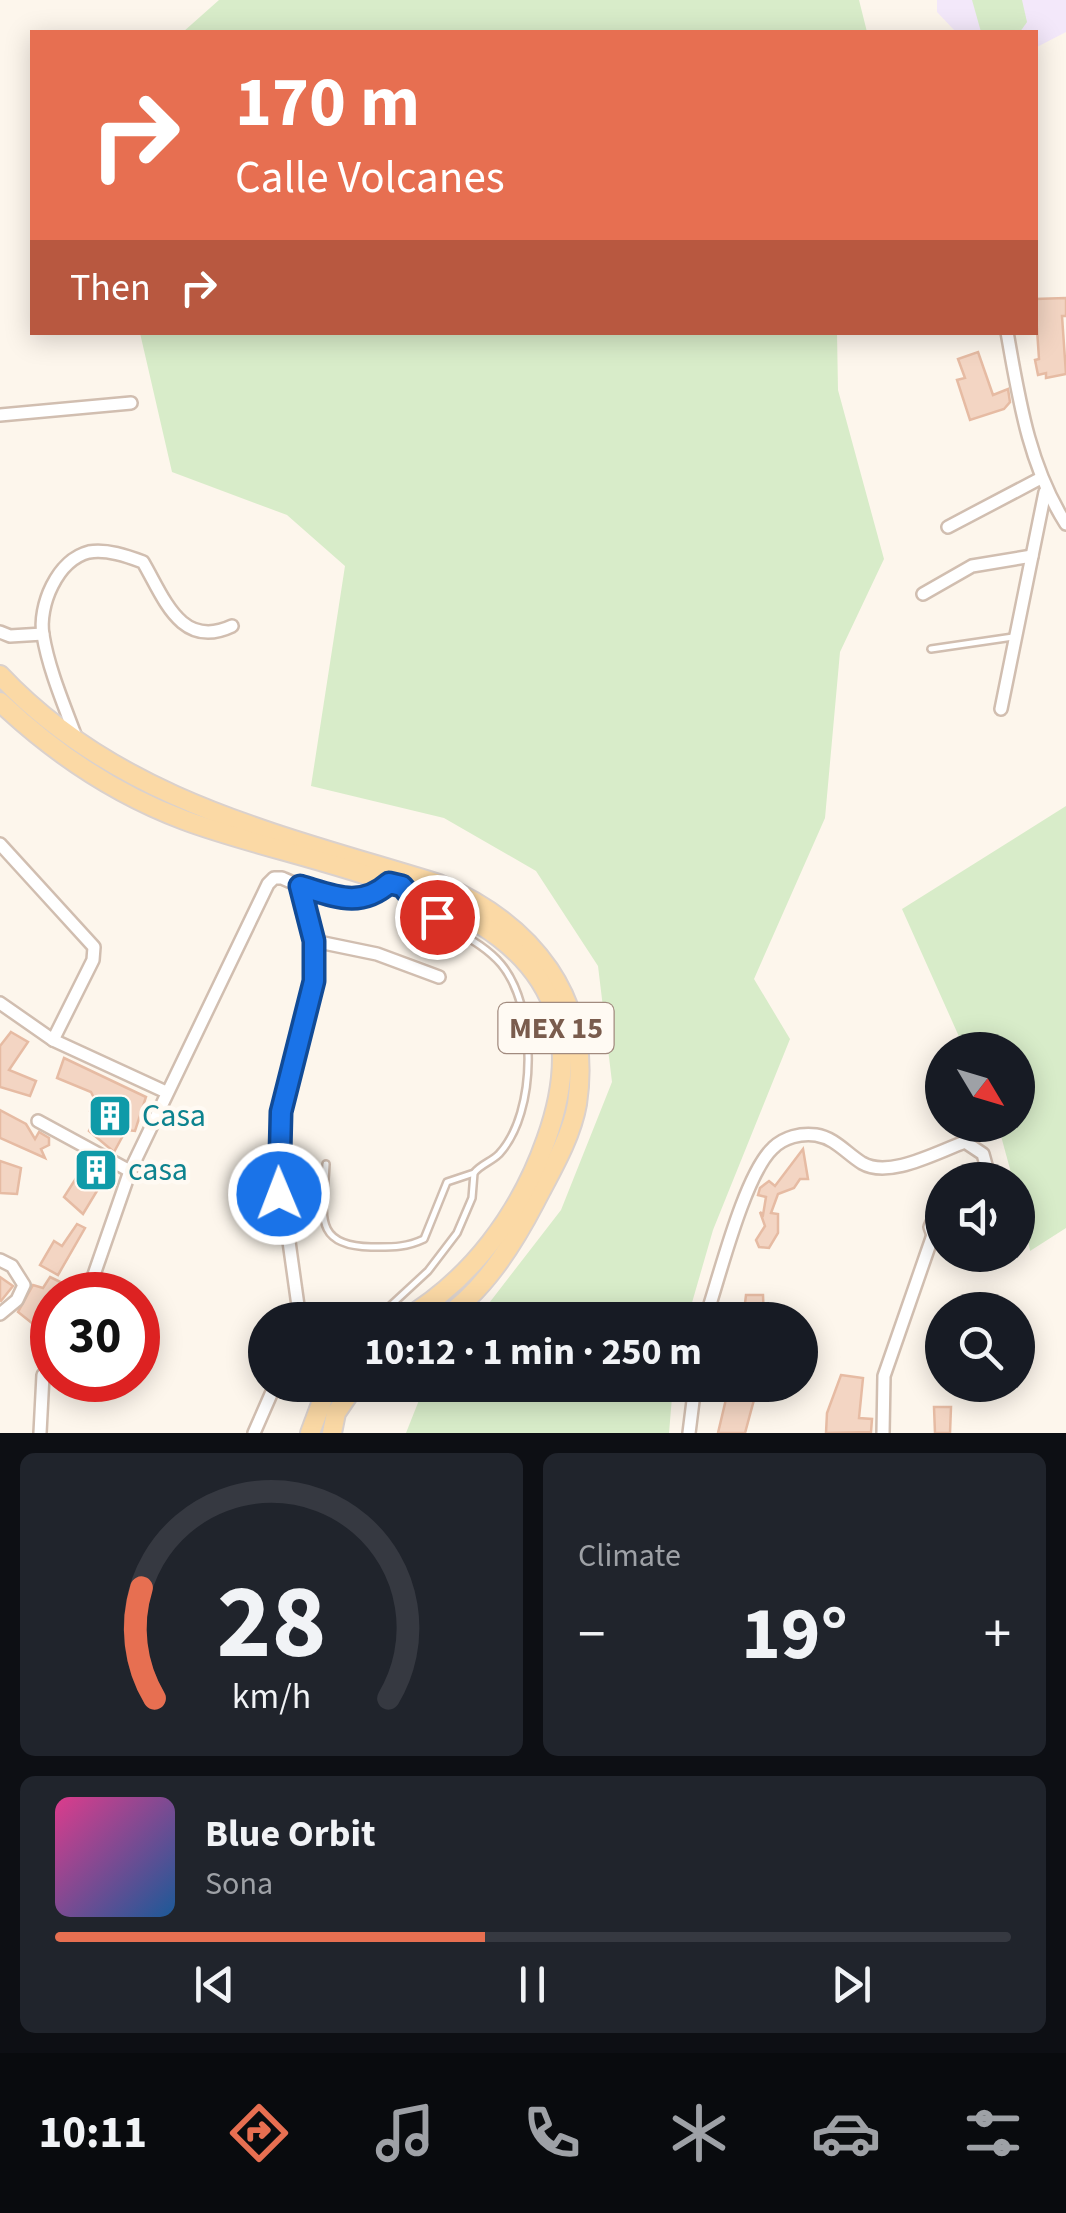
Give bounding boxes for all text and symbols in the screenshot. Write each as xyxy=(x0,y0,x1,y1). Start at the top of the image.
text: 170 m xyxy=(235,53,420,153)
icon: right xyxy=(70,70,200,200)
text: Calle Volcanes xyxy=(235,146,505,210)
icon: right xyxy=(171,260,226,315)
text: Then xyxy=(70,261,151,315)
pin xyxy=(395,875,480,960)
icon: arrive xyxy=(410,890,465,945)
road number: MEX 15 xyxy=(498,1003,614,1053)
north arrow xyxy=(925,1032,1035,1142)
map controls xyxy=(925,1032,1035,1402)
building icon: Casa xyxy=(87,1093,133,1139)
place label: Casa xyxy=(142,1093,206,1139)
position arrow xyxy=(227,1142,331,1246)
building icon: casa xyxy=(73,1147,119,1193)
place label: casa xyxy=(128,1147,188,1193)
button: sound xyxy=(925,1162,1035,1272)
speed limit sign: 30 xyxy=(30,1272,160,1402)
button: search xyxy=(925,1292,1035,1402)
text: 10:12 · 1 min · 250 m xyxy=(364,1325,702,1379)
text: Climate xyxy=(578,1533,681,1579)
text: 28 xyxy=(217,1550,326,1698)
text: 19° xyxy=(741,1581,848,1688)
text: − xyxy=(578,1596,605,1674)
text: + xyxy=(984,1596,1011,1674)
text: km/h xyxy=(232,1671,311,1722)
text: Blue Orbit xyxy=(205,1807,376,1861)
text: Sona xyxy=(205,1861,273,1907)
icon: previous xyxy=(187,1957,242,2012)
icon: pause xyxy=(505,1957,560,2012)
icon: next xyxy=(824,1957,879,2012)
icon: directions xyxy=(224,2098,294,2168)
icon: music xyxy=(370,2098,440,2168)
icon: phone xyxy=(517,2098,587,2168)
icon: climate xyxy=(664,2098,734,2168)
icon: car xyxy=(811,2098,881,2168)
icon: filters xyxy=(958,2098,1028,2168)
text: 10:11 xyxy=(38,2101,147,2165)

